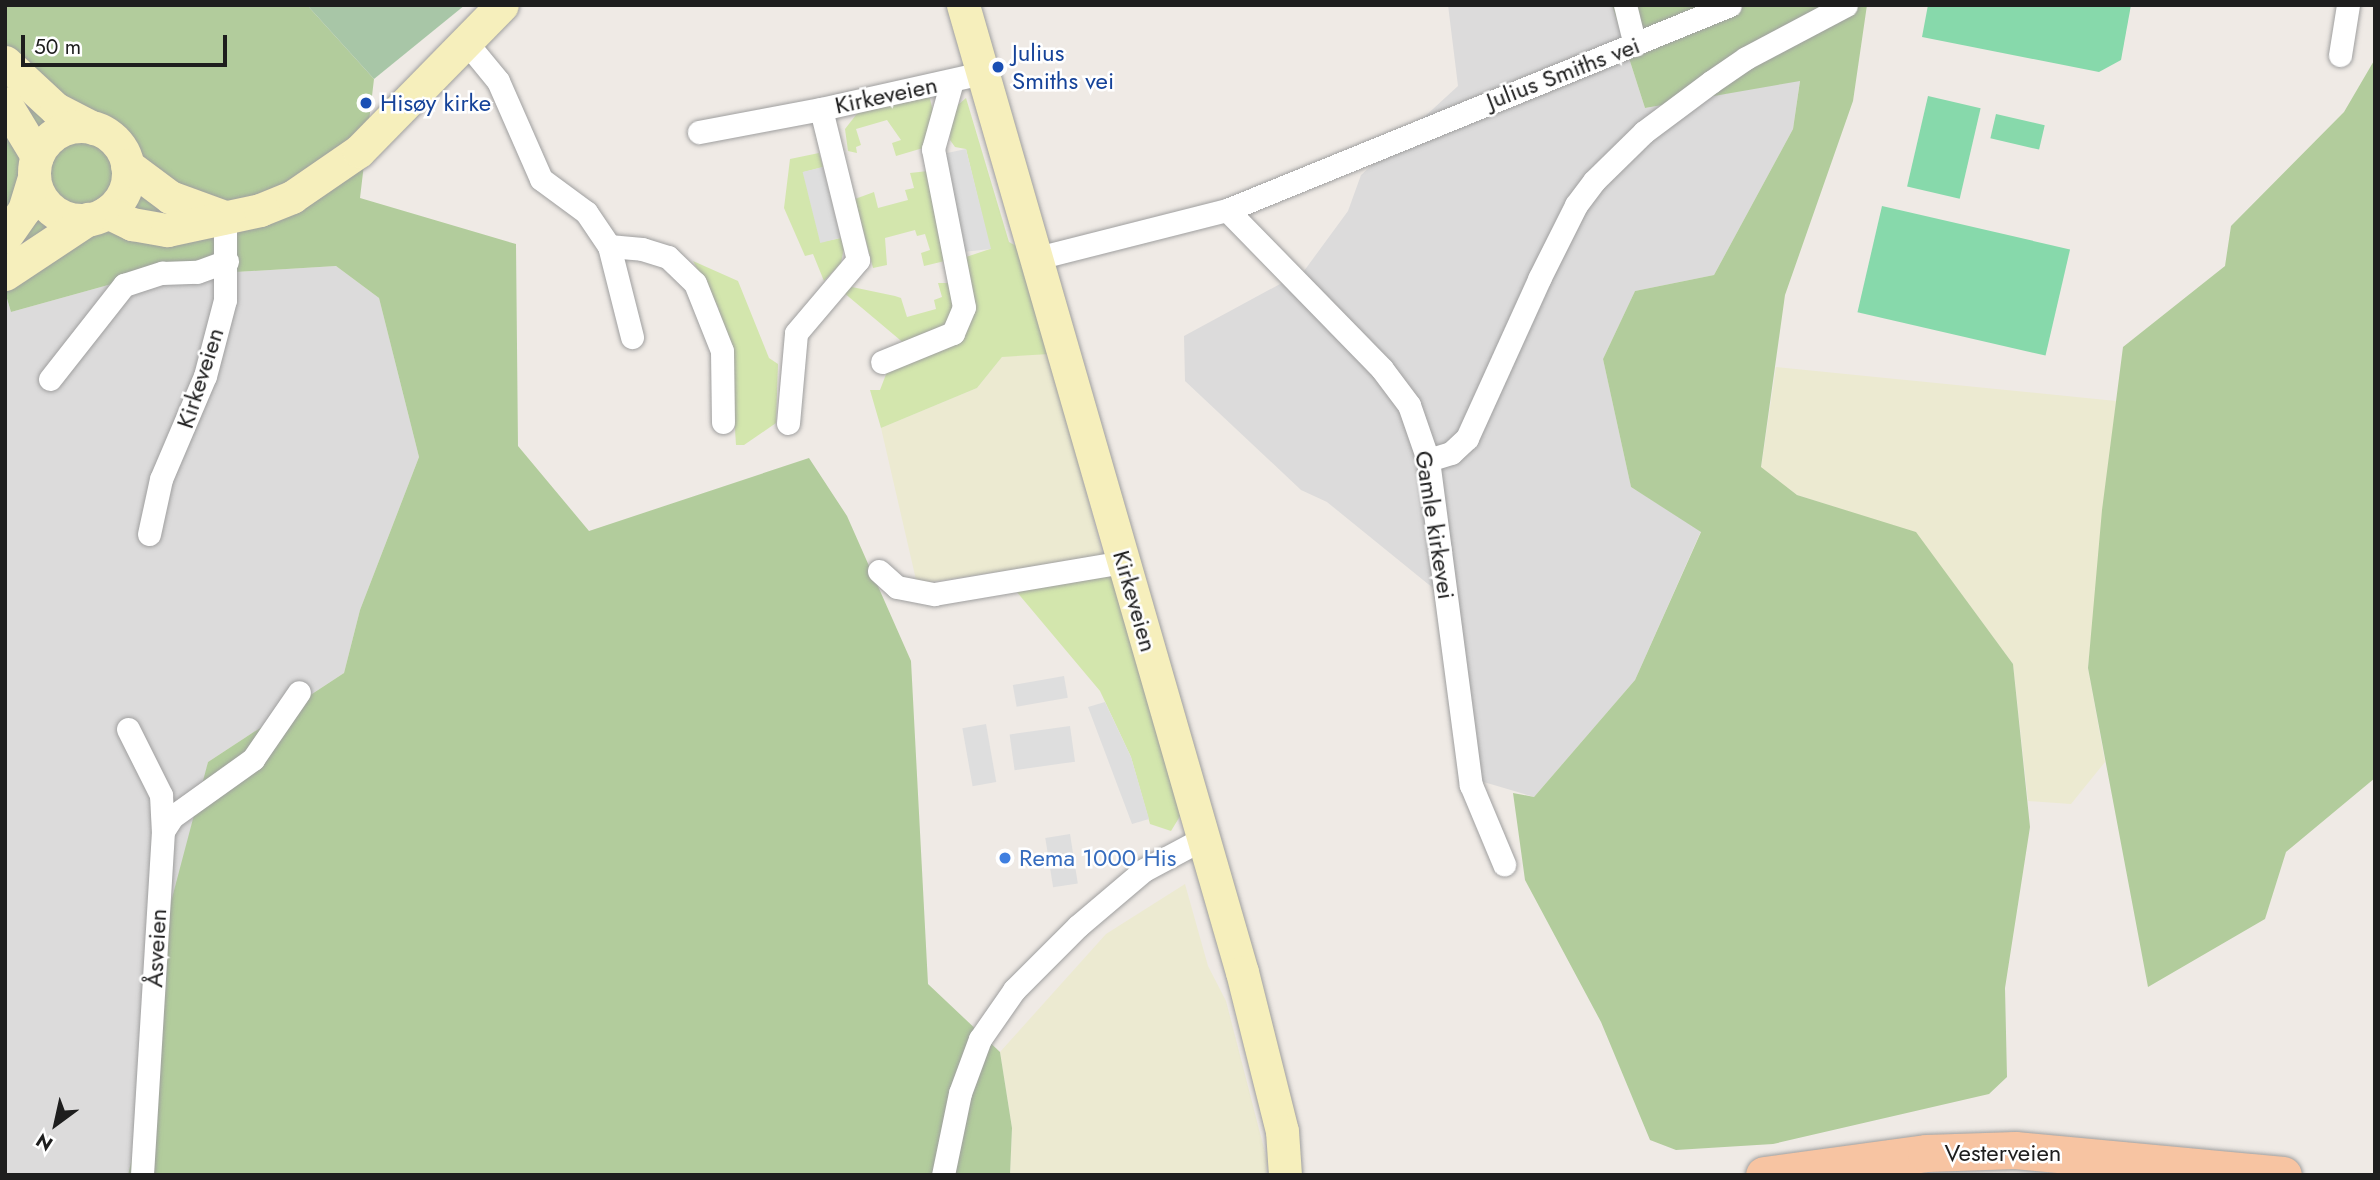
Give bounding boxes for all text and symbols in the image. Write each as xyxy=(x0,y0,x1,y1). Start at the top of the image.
scale bar xyxy=(24,21,231,65)
street label: Julius Smiths vei xyxy=(1482,31,1644,115)
text: 50 m xyxy=(34,32,81,62)
place label: Julius Smiths vei xyxy=(1012,39,1114,95)
marker: Julius Smiths vei xyxy=(990,59,1006,75)
street label: Kirkeveien xyxy=(832,70,940,120)
place label: Hisøy kirke xyxy=(380,89,491,117)
marker: Hisøy kirke xyxy=(358,95,374,111)
street label: Kirkeveien xyxy=(170,324,230,432)
street label: Gamle kirkevei xyxy=(1409,449,1461,601)
street label: Kirkeveien xyxy=(1107,547,1163,655)
place label: Rema 1000 His xyxy=(1019,844,1177,872)
marker: Rema 1000 His xyxy=(997,850,1013,866)
street label: Åsveien xyxy=(140,908,172,988)
north arrow xyxy=(21,1089,91,1159)
text: N xyxy=(31,1127,58,1157)
street label: Vesterveien xyxy=(1945,1139,2061,1167)

